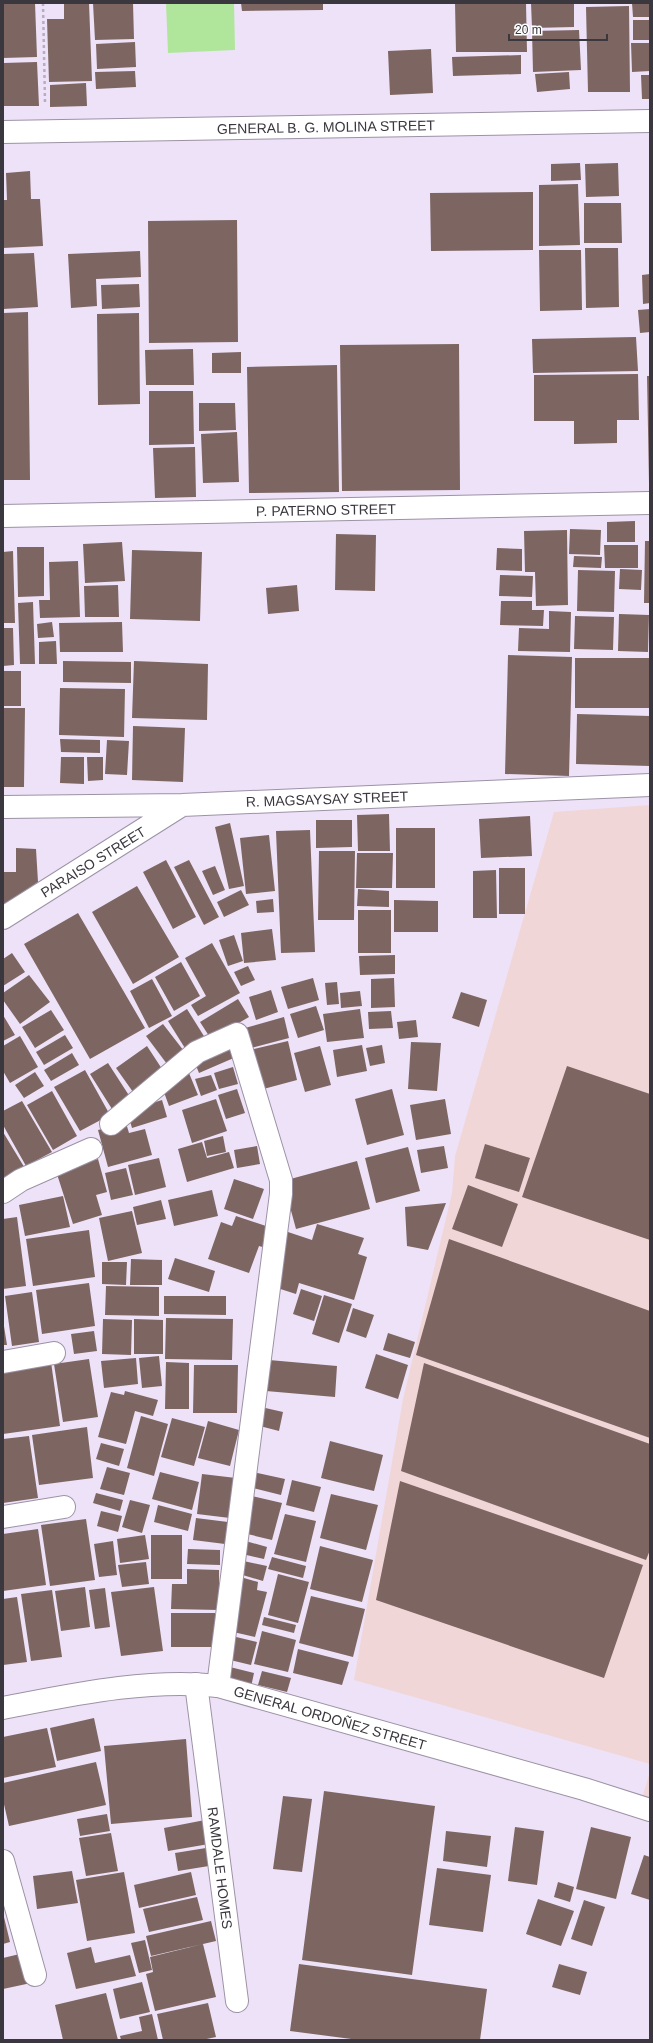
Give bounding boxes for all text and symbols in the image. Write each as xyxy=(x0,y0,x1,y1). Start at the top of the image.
scale bar xyxy=(509,16,607,42)
text: 20 m xyxy=(515,23,542,37)
street label: GENERAL B. G. MOLINA STREET xyxy=(217,117,436,137)
street label: P. PATERNO STREET xyxy=(256,501,397,519)
street label: R. MAGSAYSAY STREET xyxy=(245,788,409,810)
street label: PARAISO STREET xyxy=(38,823,149,901)
street label: GENERAL ORDOÑEZ STREET xyxy=(232,1683,428,1753)
street label: RAMDALE HOMES xyxy=(205,1806,235,1930)

